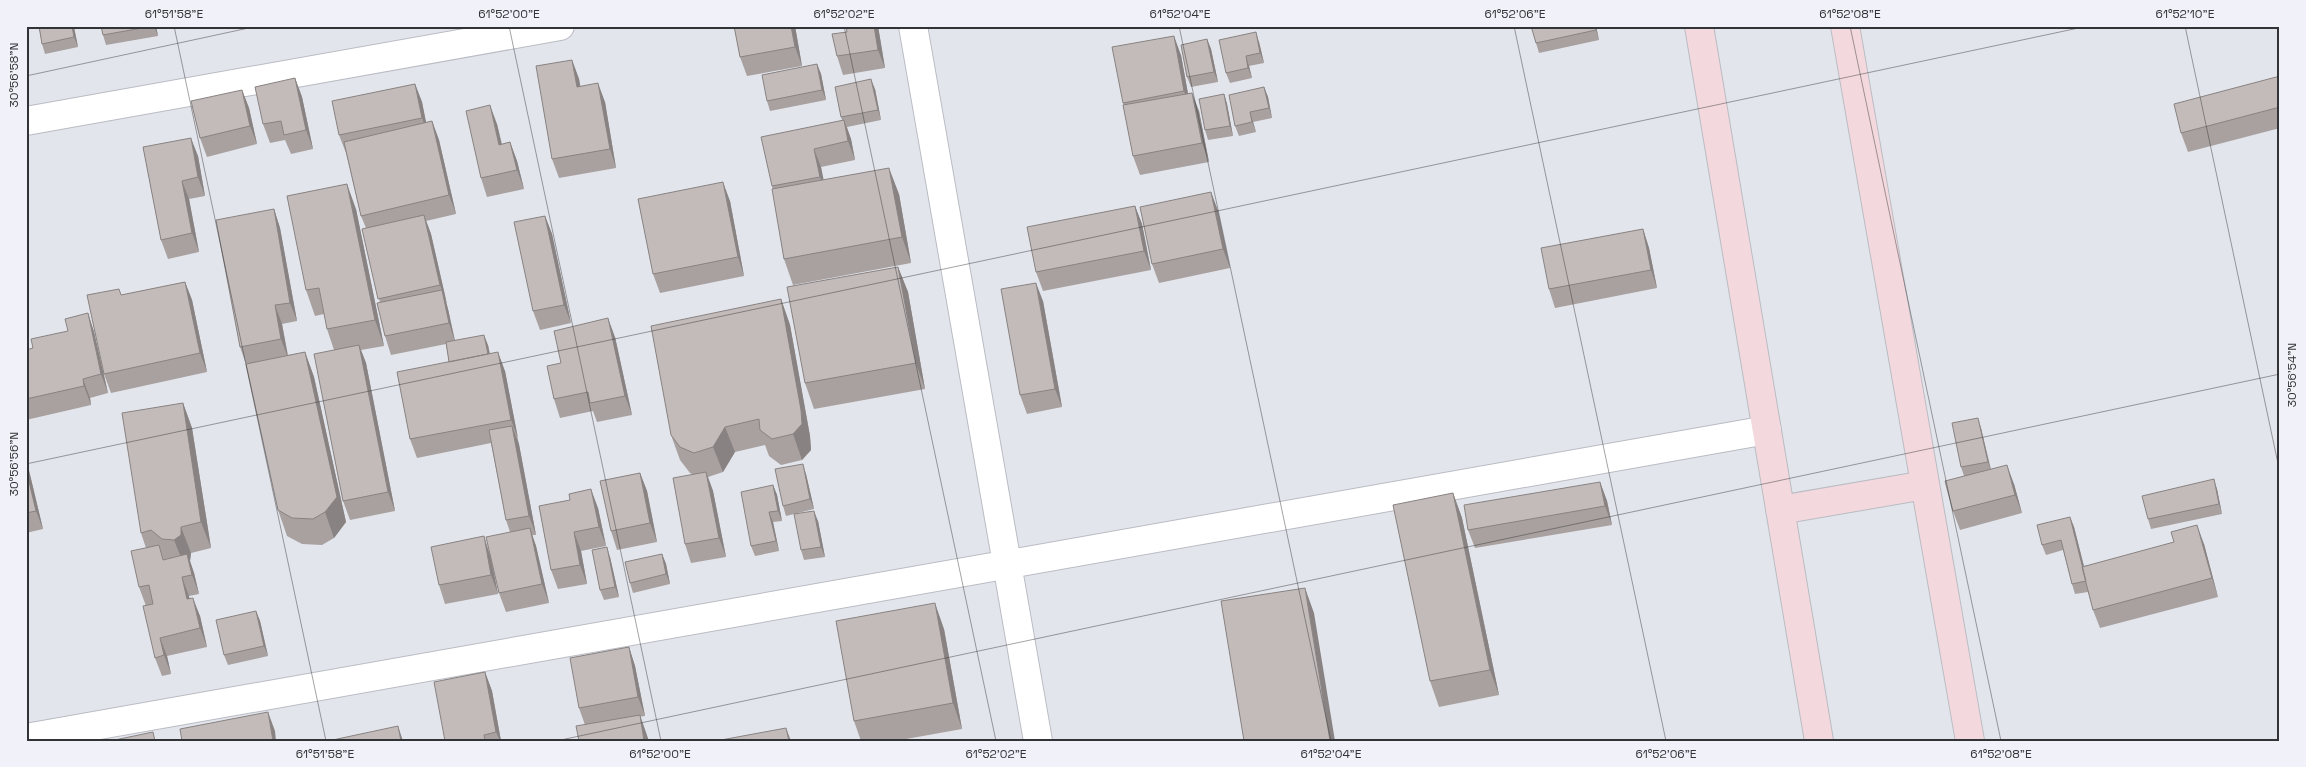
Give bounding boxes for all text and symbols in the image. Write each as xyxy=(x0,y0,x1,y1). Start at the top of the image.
text: 61°51'58"E xyxy=(145,6,203,22)
text: 61°52'00"E xyxy=(478,6,540,22)
text: 61°52'02"E xyxy=(813,6,875,22)
text: 61°52'04"E xyxy=(1150,6,1211,22)
text: 61°52'06"E xyxy=(1484,6,1546,22)
text: 61°52'08"E xyxy=(1819,6,1881,22)
text: 61°52'10"E xyxy=(2156,6,2215,22)
text: 30°56'58"N xyxy=(6,43,22,107)
text: 30°56'54"N xyxy=(2284,343,2300,407)
text: 30°56'56"N xyxy=(6,432,22,496)
text: 61°51'58"E xyxy=(296,746,354,762)
text: 61°52'00"E xyxy=(629,746,691,762)
text: 61°52'02"E xyxy=(965,746,1027,762)
text: 61°52'04"E xyxy=(1301,746,1362,762)
text: 61°52'06"E xyxy=(1635,746,1697,762)
text: 61°52'08"E xyxy=(1970,746,2032,762)

